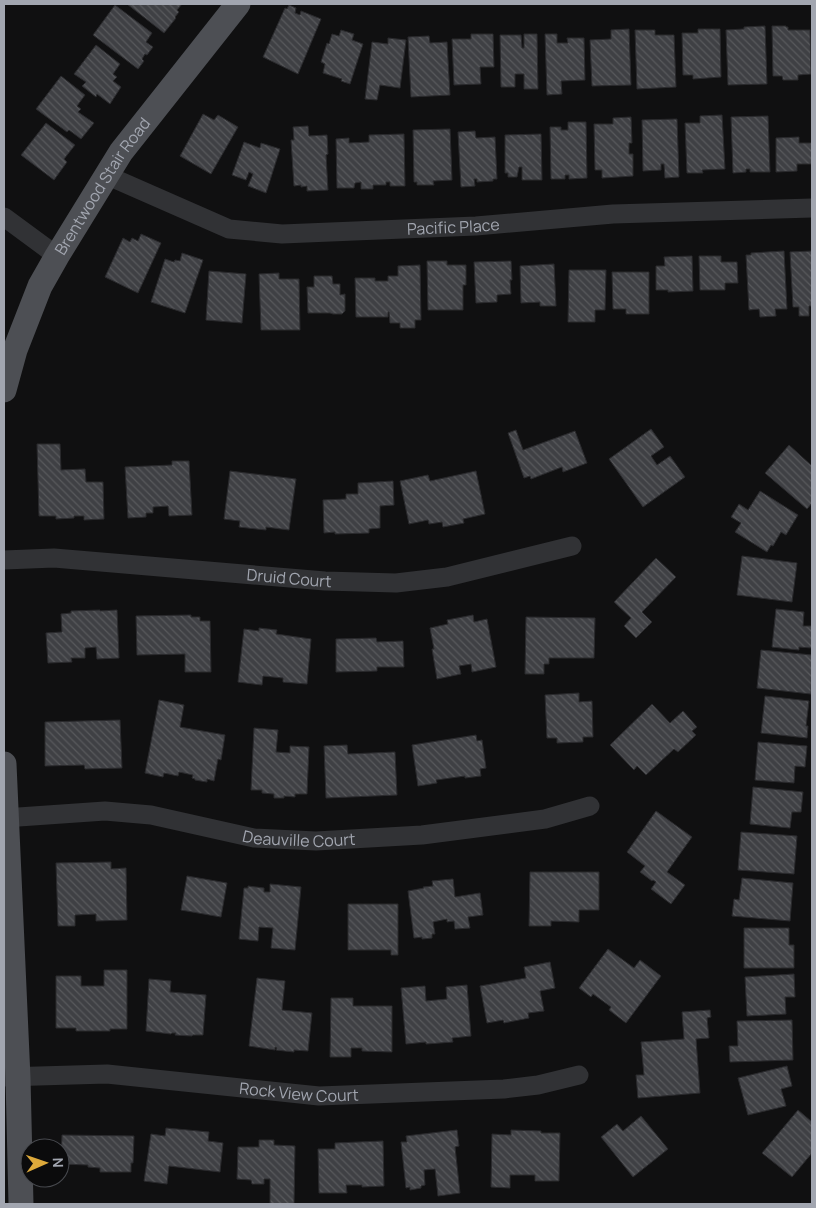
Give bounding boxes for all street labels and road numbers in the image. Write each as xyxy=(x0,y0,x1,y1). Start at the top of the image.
street label: Brentwood Stair Road xyxy=(49,113,155,259)
street label: Pacific Place xyxy=(407,213,500,240)
street label: Druid Court xyxy=(246,563,332,592)
street label: Deauville Court xyxy=(240,825,356,852)
street label: Rock View Court xyxy=(238,1077,359,1107)

